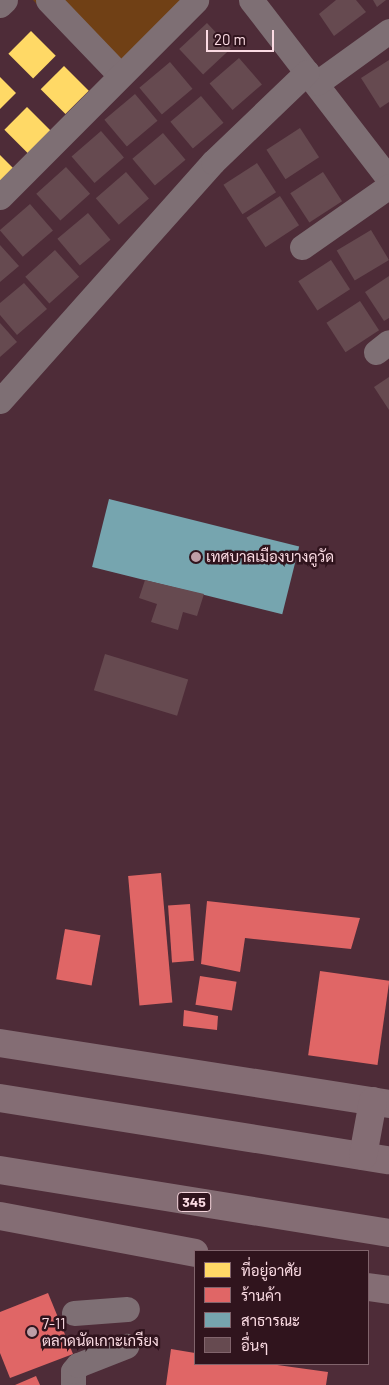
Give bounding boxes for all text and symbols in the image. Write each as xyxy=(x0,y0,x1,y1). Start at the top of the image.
scale bar xyxy=(209,20,276,52)
text: 20 m xyxy=(214,30,246,48)
place label: เทศบาลเมืองบางคูวัด xyxy=(206,548,334,566)
marker: เทศบาลเมืองบางคูวัด xyxy=(190,551,202,563)
road number: 345 xyxy=(176,1190,212,1214)
legend xyxy=(194,1250,369,1365)
text: ที่อยู่อาศัย xyxy=(241,1261,302,1279)
text: ร้านค้า xyxy=(241,1286,281,1304)
text: สาธารณะ xyxy=(241,1311,300,1329)
place label: 7-11 ตลาดนัดเกาะเกรียง xyxy=(42,1314,159,1349)
marker: 7-11 ตลาดนัดเกาะเกรียง xyxy=(26,1326,38,1338)
text: อื่นๆ xyxy=(241,1336,269,1354)

